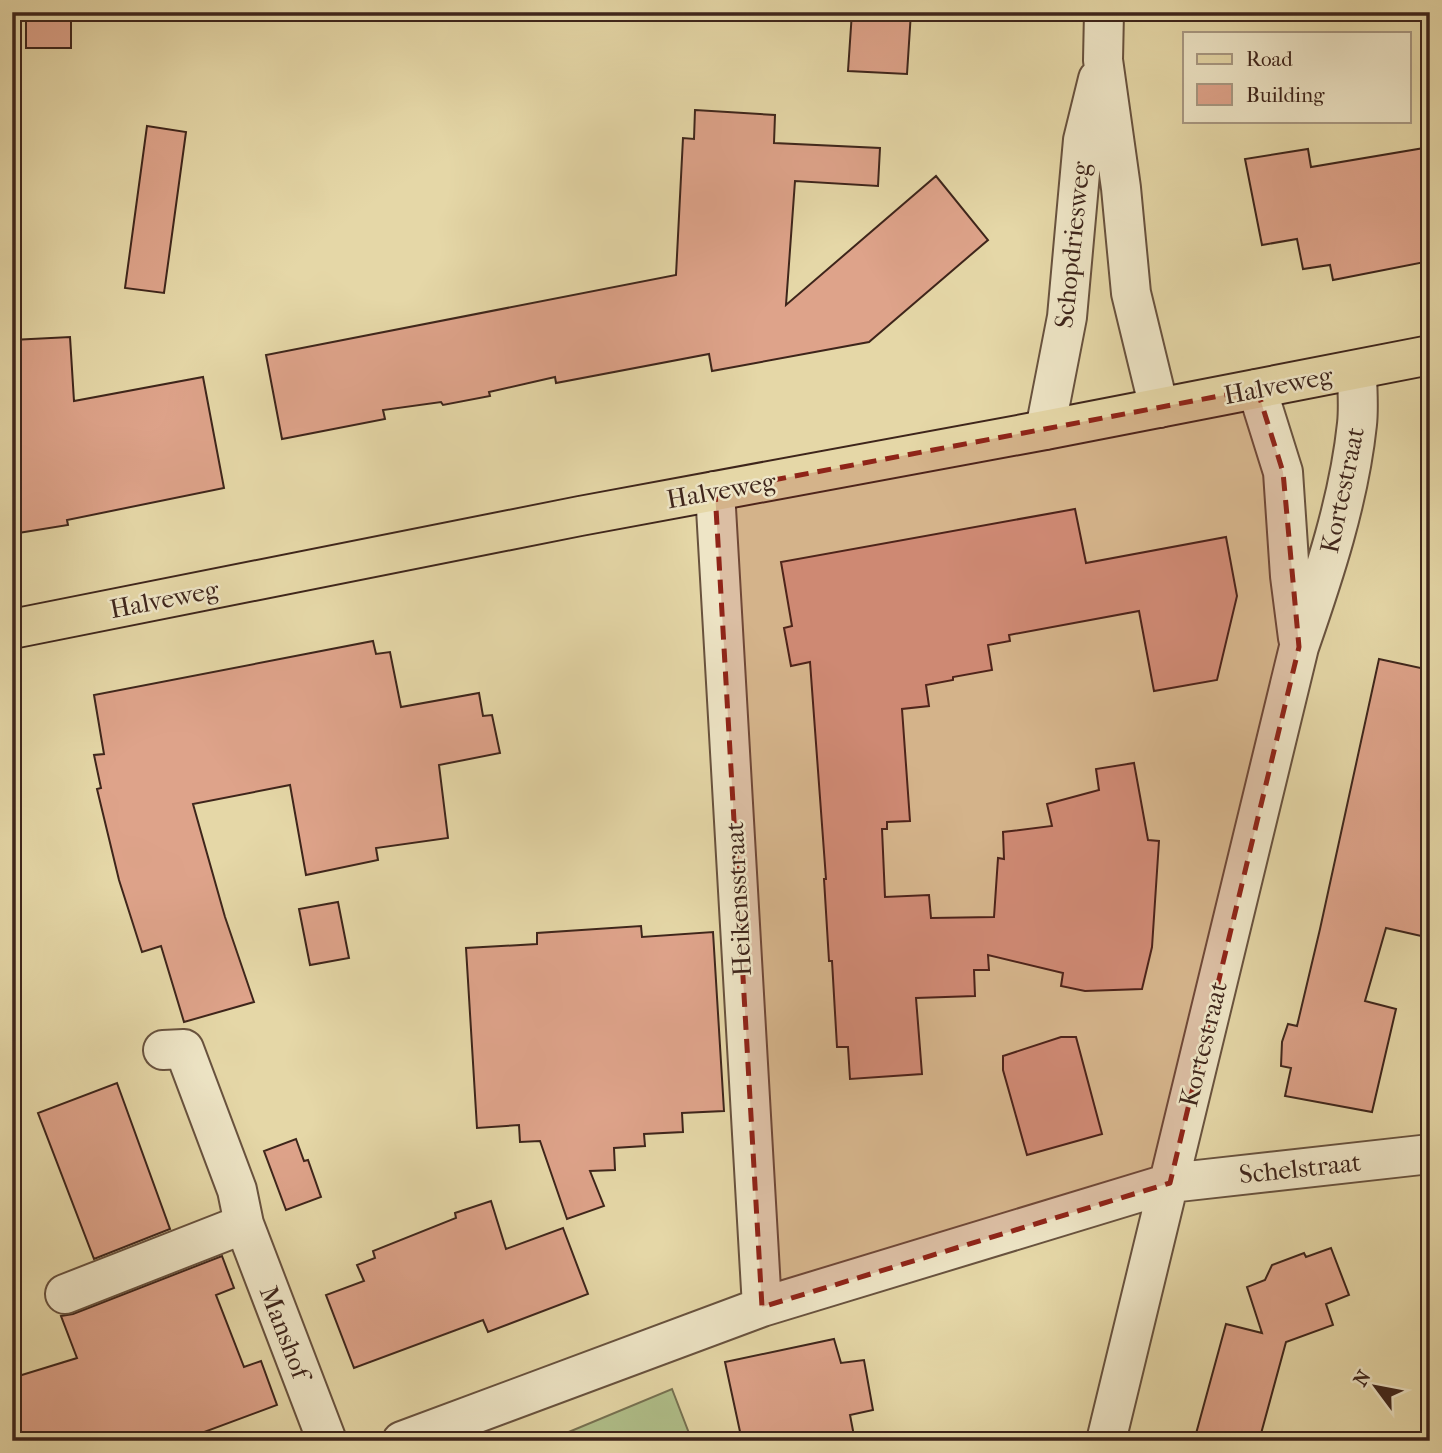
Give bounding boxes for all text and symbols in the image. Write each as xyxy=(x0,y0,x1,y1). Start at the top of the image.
legend xyxy=(1183,32,1410,122)
text: Road xyxy=(1246,47,1293,71)
text: Building xyxy=(1246,83,1325,107)
street label: Schopdriesweg xyxy=(1048,159,1097,330)
street label: Halveweg xyxy=(1221,360,1336,411)
street label: Kortestraat xyxy=(1314,424,1371,556)
street label: Halveweg xyxy=(664,465,779,515)
street label: Halveweg xyxy=(107,574,222,625)
street label: Heikensstraat xyxy=(719,820,758,977)
street label: Kortestraat xyxy=(1173,978,1234,1110)
street label: Schelstraat xyxy=(1238,1147,1363,1190)
street label: Manshof xyxy=(253,1282,318,1388)
north arrow xyxy=(1340,1352,1410,1422)
text: N xyxy=(1349,1366,1376,1390)

